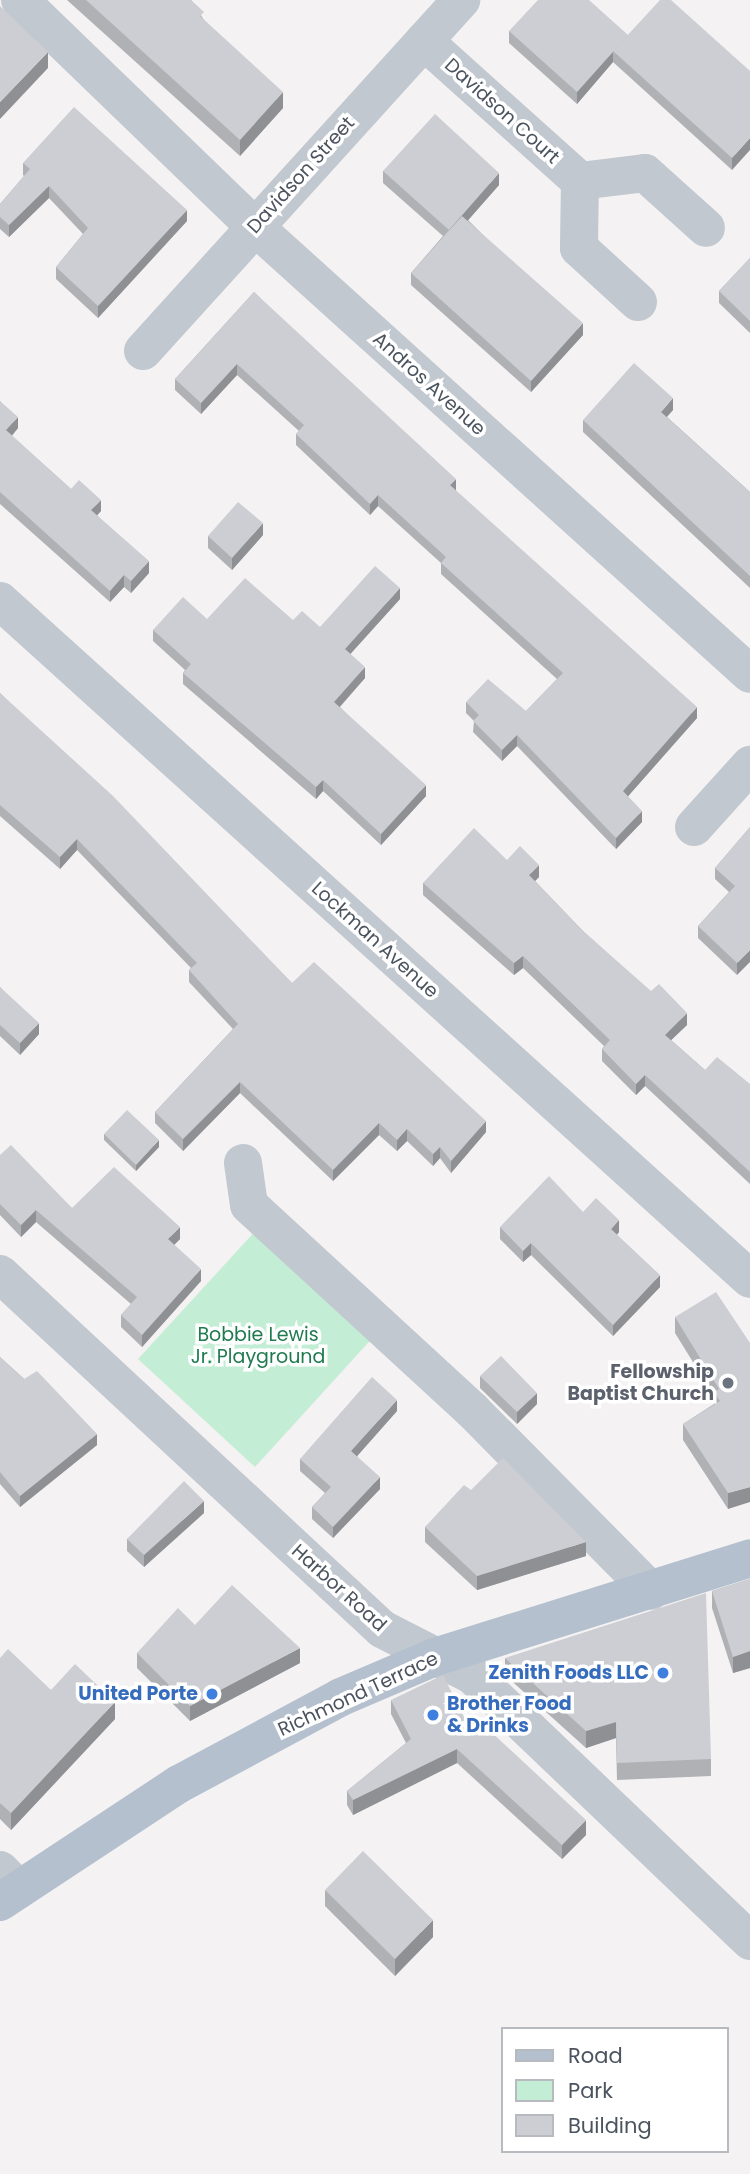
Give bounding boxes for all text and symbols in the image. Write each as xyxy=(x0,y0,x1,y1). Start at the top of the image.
street label: Davidson Court xyxy=(440,53,564,169)
street label: Davidson Street xyxy=(243,112,359,238)
street label: Andros Avenue xyxy=(368,328,490,440)
street label: Lockman Avenue xyxy=(307,877,443,1003)
park label: Bobbie Lewis Jr. Playground xyxy=(191,1324,325,1368)
place label: Fellowship Baptist Church xyxy=(567,1361,714,1405)
marker: Fellowship Baptist Church xyxy=(720,1375,736,1391)
street label: Harbor Road xyxy=(287,1539,391,1637)
street label: Richmond Terrace xyxy=(274,1647,442,1741)
place label: Zenith Foods LLC xyxy=(488,1662,649,1684)
marker: Zenith Foods LLC xyxy=(655,1665,671,1681)
place label: United Porte xyxy=(78,1683,198,1705)
marker: United Porte xyxy=(204,1686,220,1702)
place label: Brother Food & Drinks xyxy=(447,1693,572,1737)
marker: Brother Food & Drinks xyxy=(425,1707,441,1723)
legend xyxy=(502,2027,729,2153)
text: Road xyxy=(568,2041,623,2070)
text: Park xyxy=(568,2076,613,2105)
text: Building xyxy=(568,2111,652,2140)

